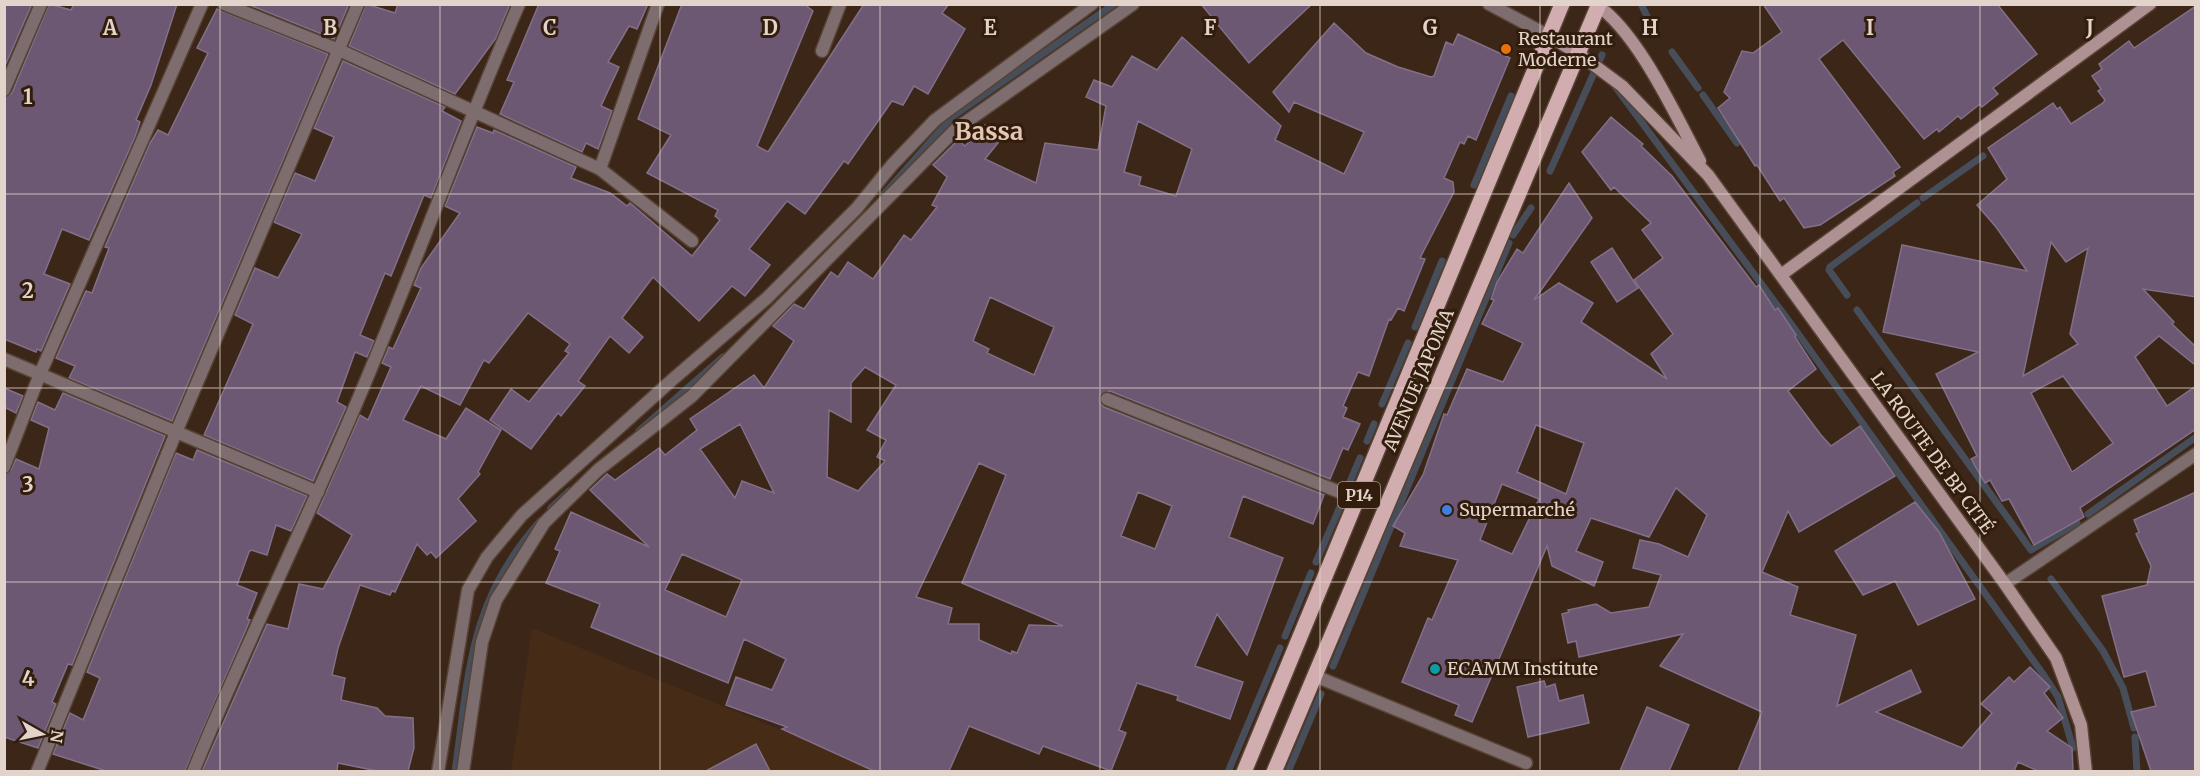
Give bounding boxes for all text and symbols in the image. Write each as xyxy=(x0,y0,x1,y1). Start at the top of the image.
text: A xyxy=(102,15,118,40)
text: B xyxy=(323,15,337,40)
text: C xyxy=(543,15,557,40)
text: D xyxy=(762,15,778,40)
text: E xyxy=(983,15,997,40)
text: F xyxy=(1204,15,1217,40)
text: G xyxy=(1423,15,1438,40)
text: H xyxy=(1642,15,1658,40)
text: I xyxy=(1866,15,1874,40)
text: J xyxy=(2085,15,2094,40)
place label: Restaurant Moderne xyxy=(1518,27,1613,71)
marker: Restaurant Moderne xyxy=(1499,42,1513,56)
text: 1 xyxy=(23,84,33,109)
district label: Bassa xyxy=(955,116,1024,147)
text: 2 xyxy=(22,278,34,303)
street label: AVENUE JAPOMA xyxy=(1378,305,1459,455)
street label: LA ROUTE DE BP CITÉ xyxy=(1866,367,1999,539)
text: 3 xyxy=(22,472,34,497)
road number: P14 xyxy=(1338,482,1380,508)
place label: Supermarché xyxy=(1459,498,1575,521)
marker: Supermarché xyxy=(1440,503,1454,517)
place label: ECAMM Institute xyxy=(1447,657,1598,680)
marker: ECAMM Institute xyxy=(1428,662,1442,676)
text: 4 xyxy=(22,666,35,691)
north arrow xyxy=(12,704,72,764)
text: N xyxy=(46,729,68,745)

